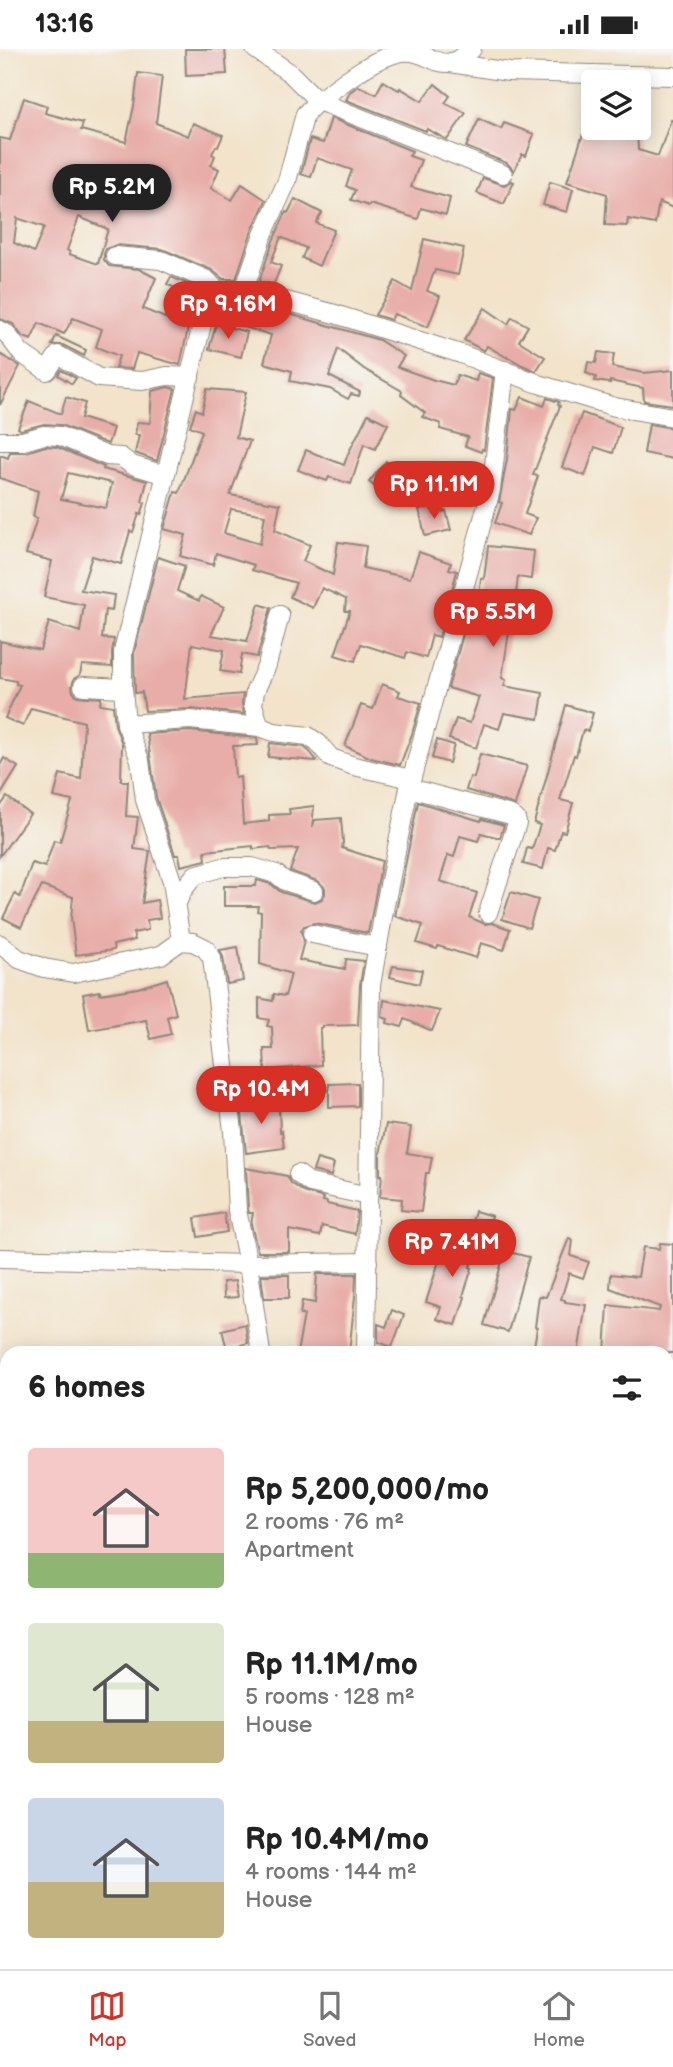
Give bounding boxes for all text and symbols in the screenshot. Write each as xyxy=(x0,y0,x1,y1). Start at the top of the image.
text: 13:16 xyxy=(35,9,94,40)
map controls xyxy=(581,70,651,140)
button: layers xyxy=(581,70,651,140)
pin: Rp 5.2M xyxy=(47,165,177,224)
text: Rp 5.2M xyxy=(68,173,156,201)
pin: Rp 9.16M xyxy=(156,281,300,341)
text: Rp 9.16M xyxy=(179,290,277,318)
pin: Rp 11.1M xyxy=(362,461,506,521)
text: Rp 11.1M xyxy=(389,470,479,498)
pin: Rp 5.5M xyxy=(428,589,558,649)
text: Rp 5.5M xyxy=(450,598,536,626)
pin: Rp 10.4M xyxy=(189,1067,333,1126)
text: Rp 10.4M xyxy=(212,1075,310,1103)
pin: Rp 7.41M xyxy=(380,1219,524,1279)
text: Rp 7.41M xyxy=(404,1228,500,1256)
icon: filters xyxy=(608,1369,646,1407)
text: 6 homes xyxy=(28,1370,145,1406)
text: Rp 5,200,000/mo xyxy=(245,1472,489,1508)
icon: home xyxy=(84,1476,168,1560)
text: 2 rooms · 76 m² xyxy=(245,1508,404,1536)
text: Apartment xyxy=(245,1536,354,1564)
text: Rp 11.1M/mo xyxy=(245,1647,418,1683)
icon: home xyxy=(84,1651,168,1735)
text: 5 rooms · 128 m² xyxy=(245,1683,415,1711)
text: House xyxy=(245,1711,312,1739)
text: Rp 10.4M/mo xyxy=(245,1822,429,1858)
icon: home xyxy=(84,1826,168,1910)
text: 4 rooms · 144 m² xyxy=(245,1858,417,1886)
text: House xyxy=(245,1886,312,1914)
tab: Map xyxy=(88,1987,126,2052)
tab: Saved xyxy=(303,1987,356,2052)
tab: Home xyxy=(533,1987,585,2052)

